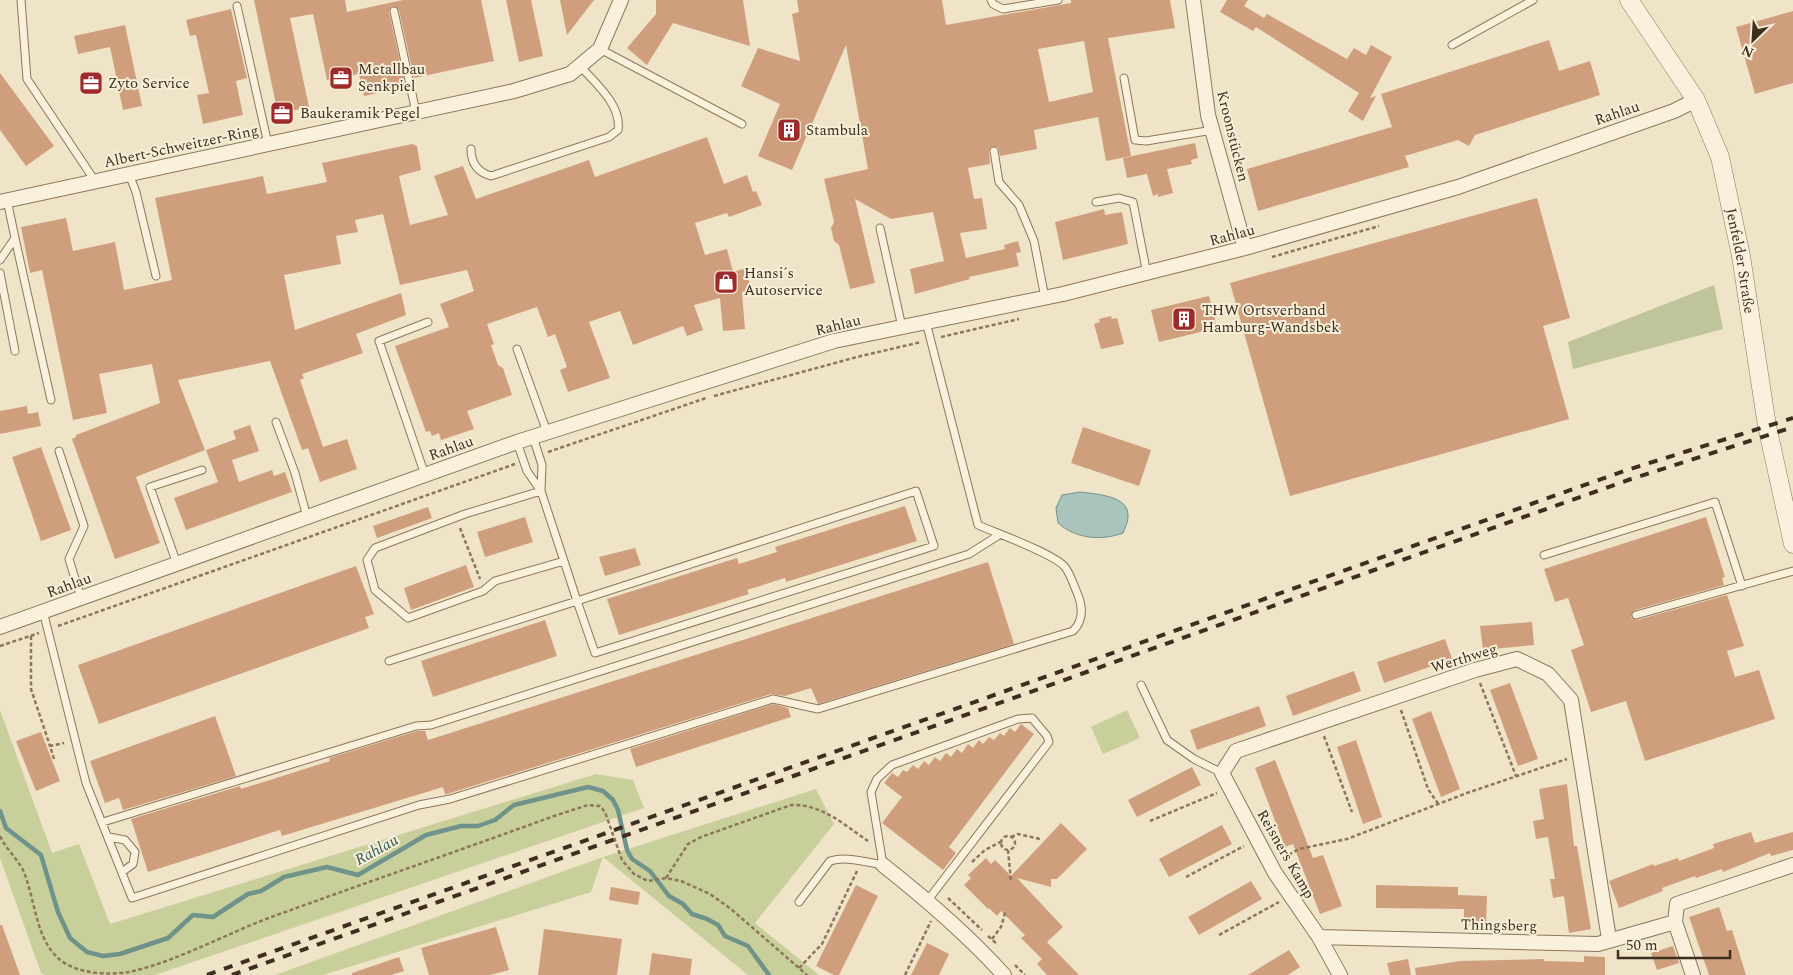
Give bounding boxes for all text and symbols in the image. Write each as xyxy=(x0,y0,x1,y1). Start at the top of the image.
north arrow xyxy=(1728,15,1778,65)
text: N xyxy=(1738,39,1757,63)
place label: Metallbau Senkpiel xyxy=(358,58,425,98)
office icon: Metallbau Senkpiel xyxy=(328,65,354,91)
office icon: Zyto Service xyxy=(78,70,104,96)
place label: Zyto Service xyxy=(108,72,190,95)
street label: Kroonstücken xyxy=(1210,88,1255,184)
street label: Rahlau xyxy=(1592,95,1643,132)
office icon: Baukeramik Pegel xyxy=(269,100,295,126)
place label: Baukeramik Pegel xyxy=(300,102,420,125)
building icon: Stambula xyxy=(776,117,802,143)
street label: Albert-Schweitzer-Ring xyxy=(102,119,261,174)
place label: Stambula xyxy=(806,119,869,142)
street label: Jenfelder Straße xyxy=(1719,206,1761,315)
street label: Rahlau xyxy=(1207,218,1257,253)
place label: Hansi´s Autoservice xyxy=(744,262,823,302)
shop icon: Hansi´s Autoservice xyxy=(713,269,739,295)
place label: THW Ortsverband Hamburg-Wandsbek xyxy=(1202,299,1340,339)
building icon: THW Ortsverband Hamburg-Wandsbek xyxy=(1171,306,1197,332)
street label: Rahlau xyxy=(813,309,863,342)
street label: Rahlau xyxy=(426,430,477,467)
street label: Rahlau xyxy=(44,567,95,604)
street label: Werthweg xyxy=(1428,638,1500,679)
street label: Reisners Kamp xyxy=(1251,805,1320,903)
water label: Rahlau xyxy=(350,828,403,872)
street label: Thingsberg xyxy=(1461,913,1537,938)
scale bar xyxy=(1618,928,1730,960)
text: 50 m xyxy=(1626,934,1658,957)

